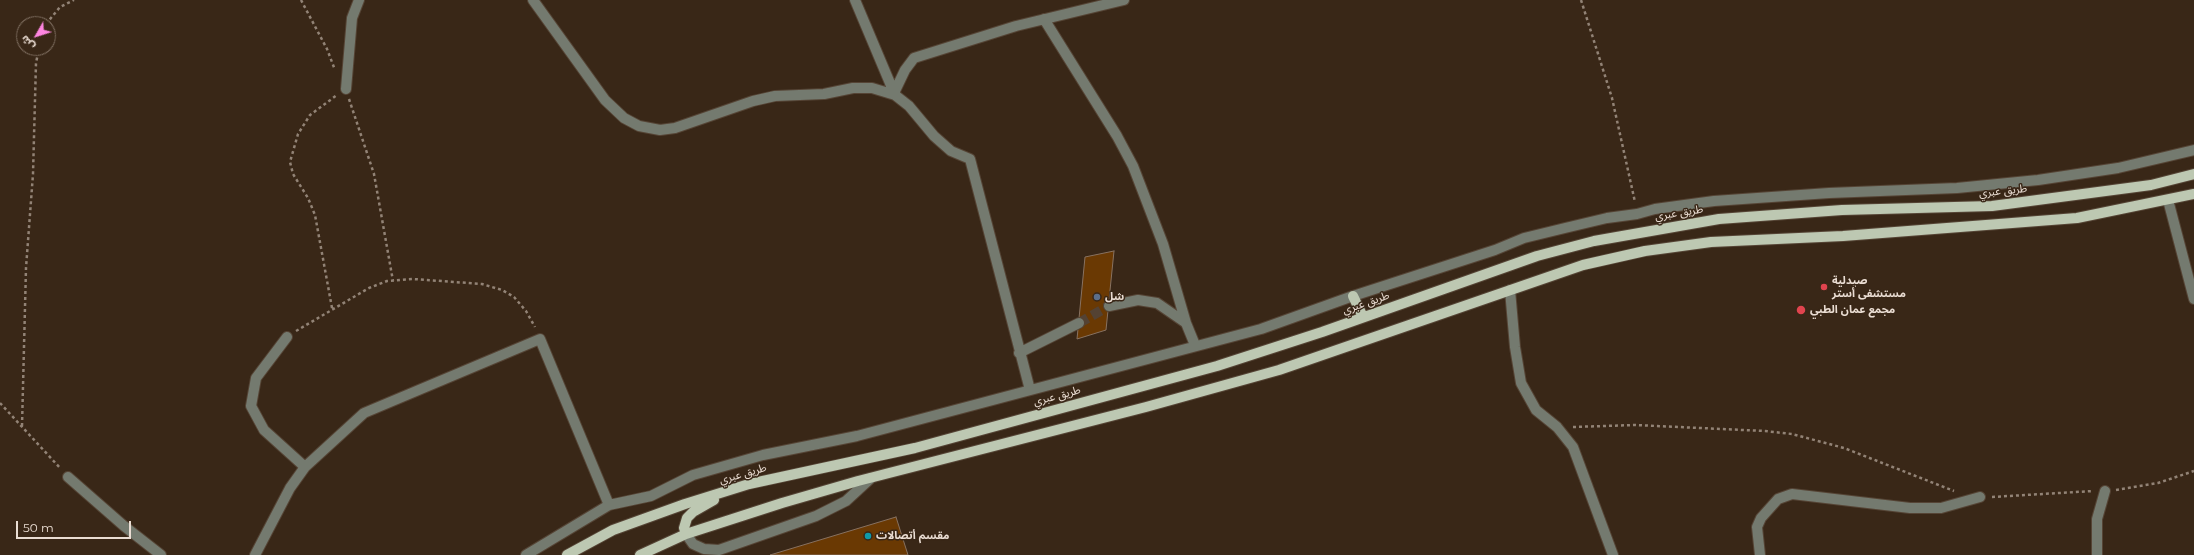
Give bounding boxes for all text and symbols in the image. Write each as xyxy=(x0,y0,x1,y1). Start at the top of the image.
north arrow xyxy=(16,16,56,56)
text: ش xyxy=(17,33,38,53)
street label: طريق عبري xyxy=(1978,182,2028,200)
street label: طريق عبري xyxy=(1654,203,1704,223)
place label: صيدلية مستشفى أستر xyxy=(1832,274,1906,300)
marker: صيدلية مستشفى أستر xyxy=(1819,282,1829,292)
street label: طريق عبري xyxy=(1341,289,1391,317)
place label: شل xyxy=(1105,290,1124,304)
marker: شل xyxy=(1092,292,1102,302)
place label: مجمع عمان الطبي xyxy=(1810,303,1895,317)
marker: مجمع عمان الطبي xyxy=(1795,304,1807,316)
street label: طريق عبري xyxy=(1032,383,1082,409)
street label: طريق عبري xyxy=(718,461,768,487)
scale bar xyxy=(18,513,133,539)
text: 50 m xyxy=(23,520,54,535)
place label: مقسم أتصالات xyxy=(876,529,950,543)
marker: مقسم أتصالات xyxy=(863,531,873,541)

